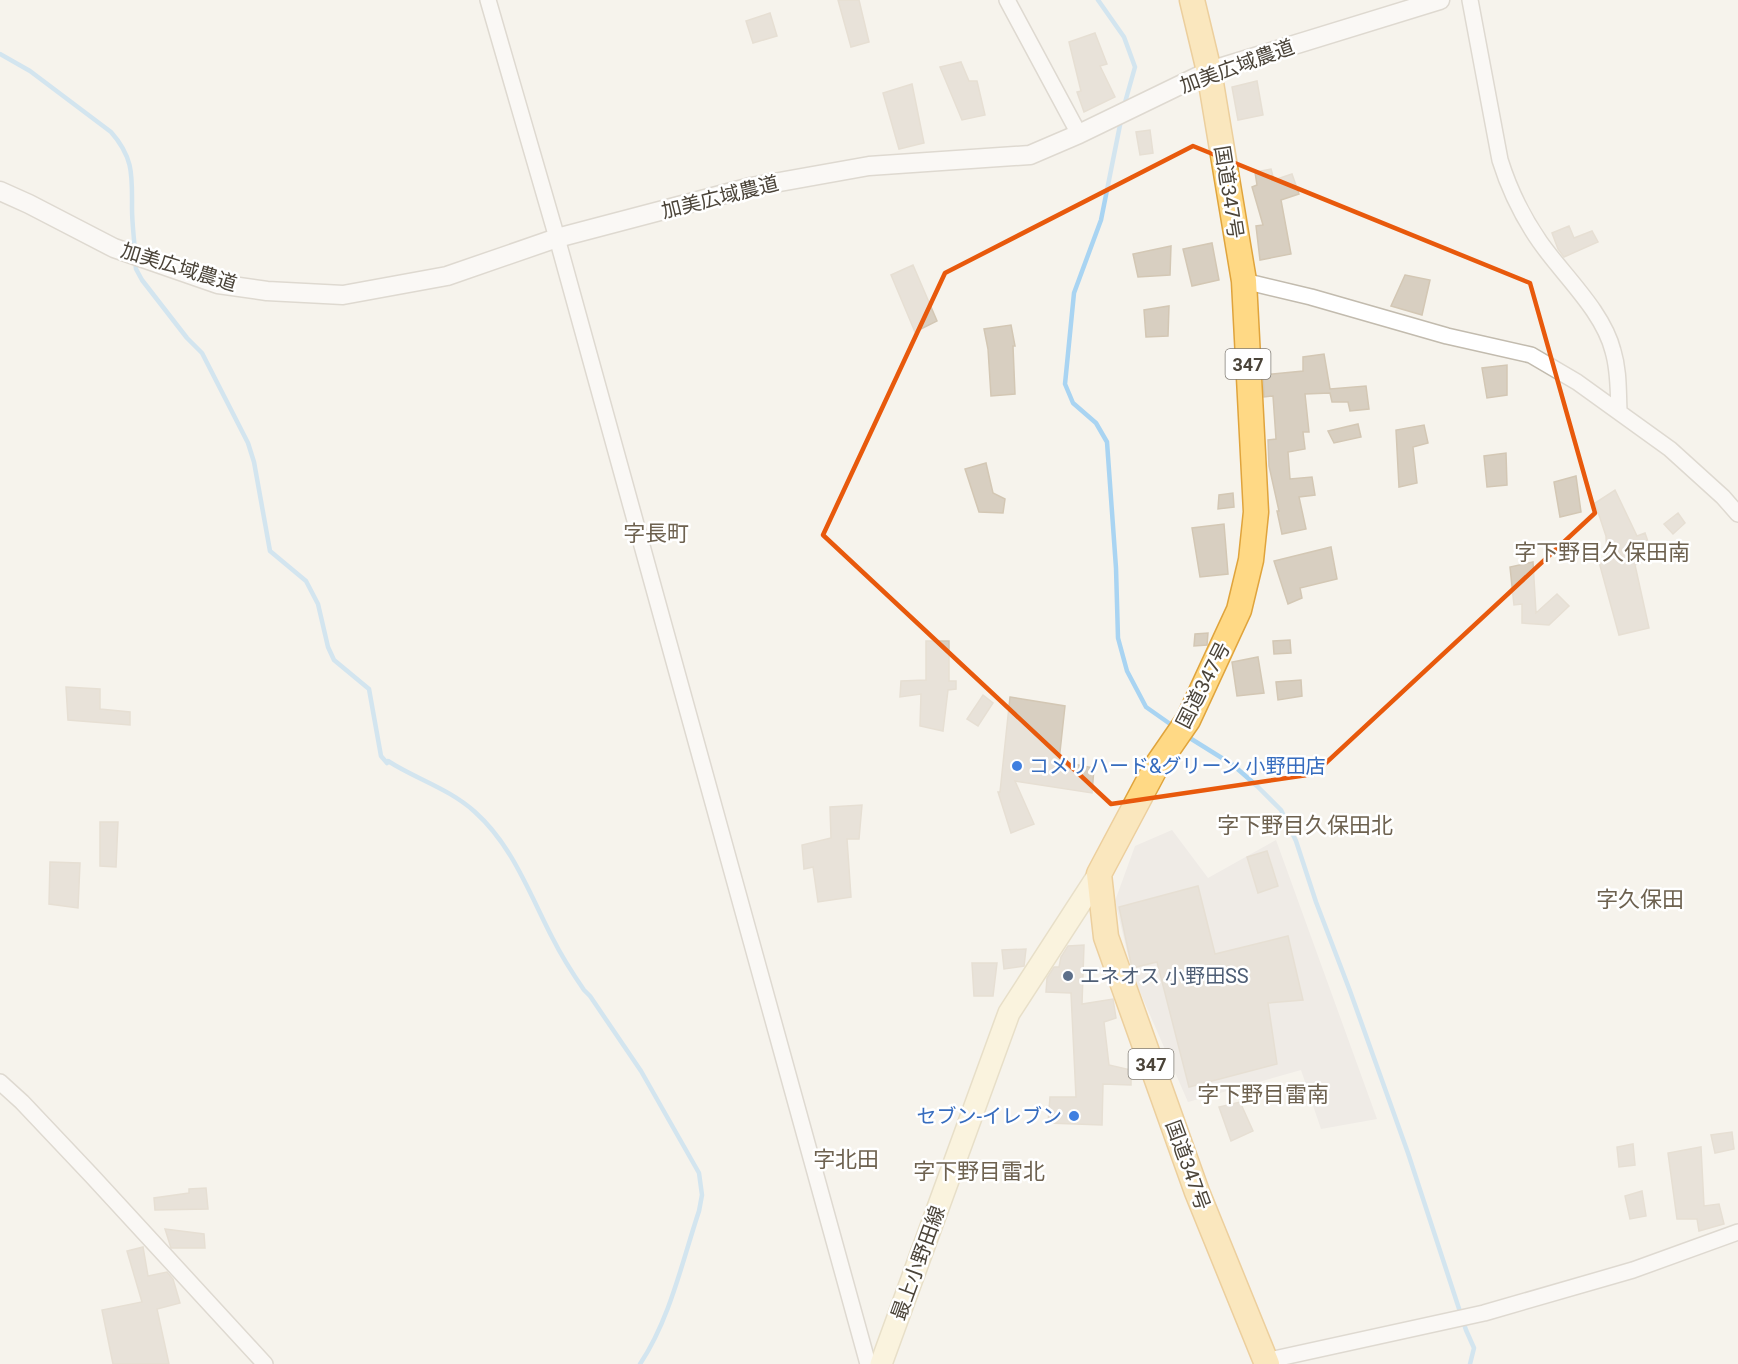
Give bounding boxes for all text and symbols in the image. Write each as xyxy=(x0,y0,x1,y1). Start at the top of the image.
street label: 加美広域農道 xyxy=(1177,34,1297,98)
street label: 国道347号 xyxy=(1210,144,1248,240)
street label: 加美広域農道 xyxy=(659,171,781,223)
street label: 加美広域農道 xyxy=(118,238,240,296)
road number: 347 xyxy=(1226,349,1270,379)
district label: 字長町 xyxy=(623,521,689,546)
district label: 字下野目久保田南 xyxy=(1514,540,1690,565)
street label: 国道347号 xyxy=(1171,638,1235,732)
place label: コメリハード&グリーン 小野田店 xyxy=(1029,754,1325,778)
marker: コメリハード&グリーン 小野田店 xyxy=(1010,759,1024,773)
district label: 字下野目久保田北 xyxy=(1217,813,1393,838)
district label: 字久保田 xyxy=(1596,887,1684,912)
place label: エネオス 小野田SS xyxy=(1080,964,1249,988)
marker: エネオス 小野田SS xyxy=(1061,969,1075,983)
road number: 347 xyxy=(1128,1049,1174,1079)
district label: 字下野目雷南 xyxy=(1197,1082,1329,1107)
place label: セブン-イレブン xyxy=(916,1104,1062,1128)
marker: セブン-イレブン xyxy=(1067,1109,1081,1123)
street label: 国道347号 xyxy=(1161,1117,1215,1213)
district label: 字北田 xyxy=(813,1147,879,1172)
district label: 字下野目雷北 xyxy=(913,1159,1045,1184)
street label: 最上小野田線 xyxy=(886,1203,950,1323)

